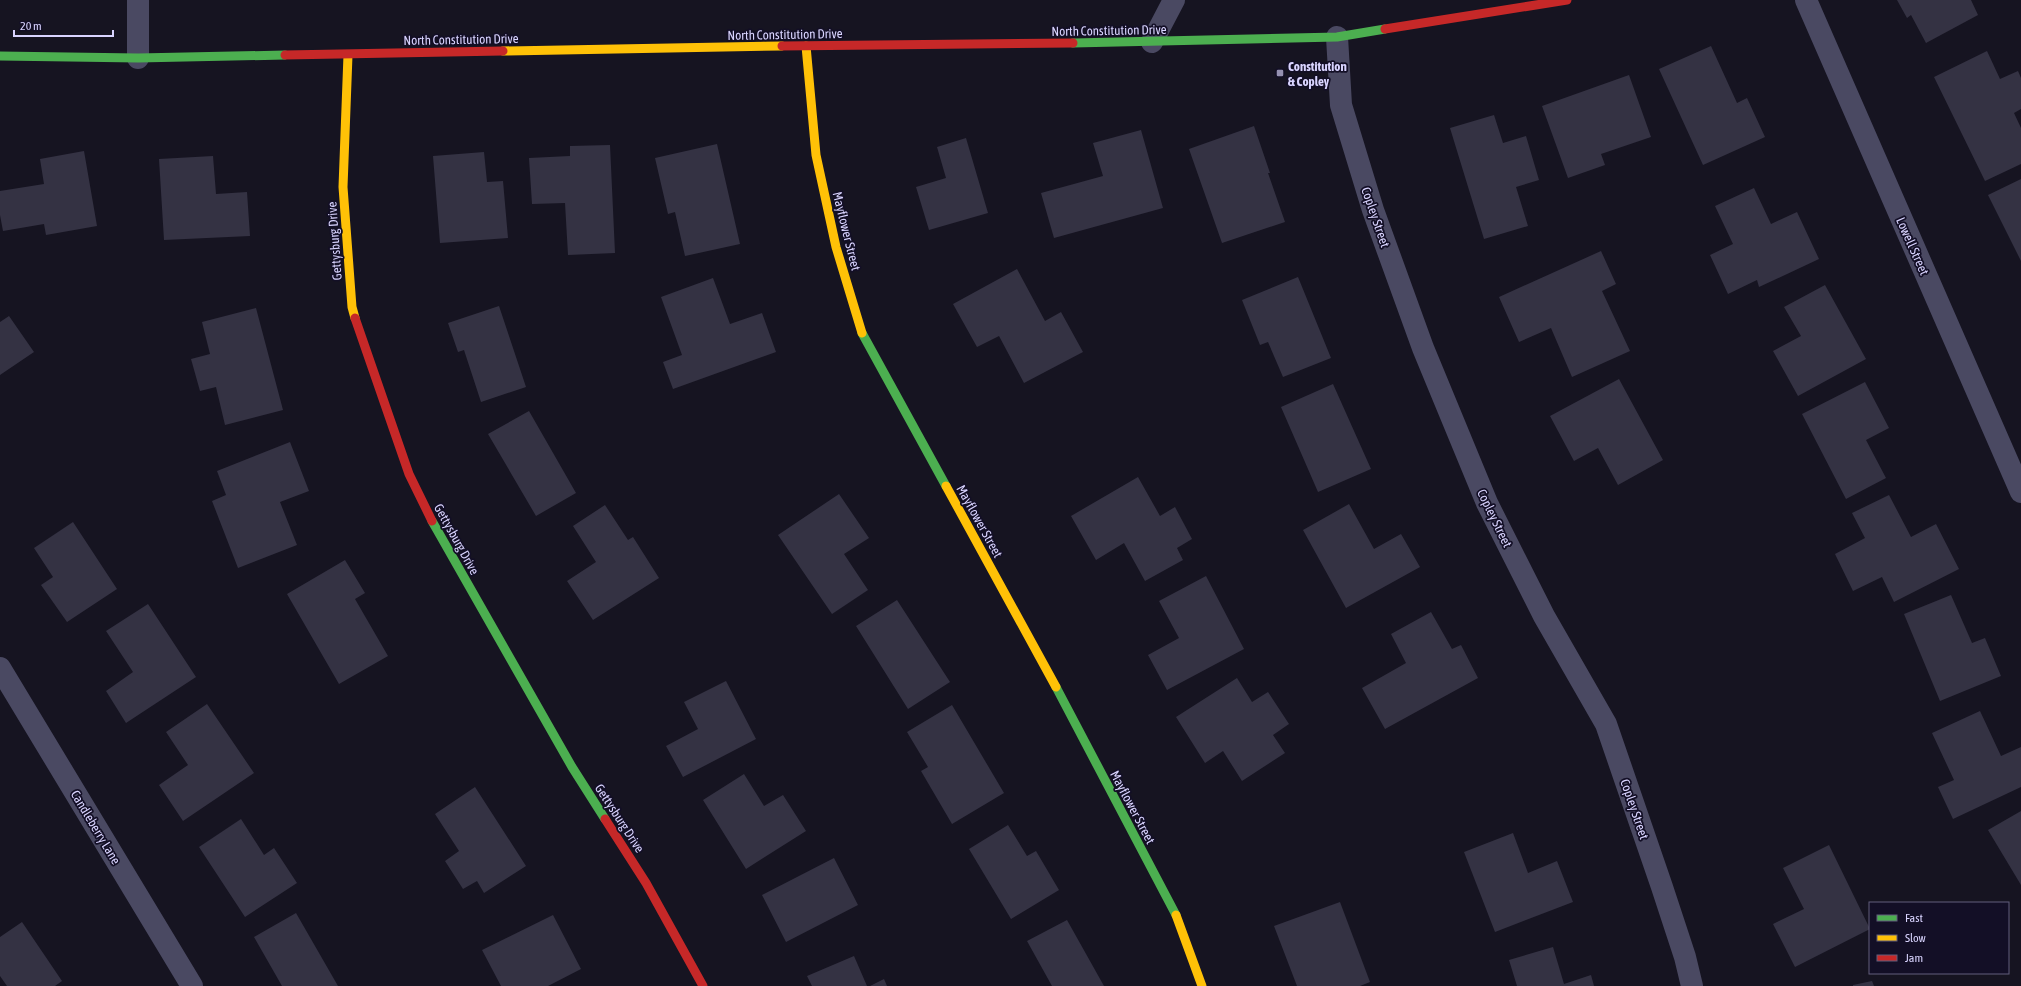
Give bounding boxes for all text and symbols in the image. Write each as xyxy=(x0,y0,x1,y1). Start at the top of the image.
scale bar xyxy=(14,12,113,38)
text: 20 m xyxy=(20,19,42,33)
street label: North Constitution Drive xyxy=(1051,22,1167,39)
street label: North Constitution Drive xyxy=(727,26,843,43)
street label: North Constitution Drive xyxy=(403,31,519,48)
place label: Constitution & Copley xyxy=(1288,59,1347,89)
marker: Constitution & Copley xyxy=(1275,68,1285,78)
street label: Copley Street xyxy=(1358,185,1393,250)
street label: Mayflower Street xyxy=(829,190,864,272)
street label: Gettysburg Drive xyxy=(324,201,345,281)
street label: Lowell Street xyxy=(1893,215,1932,278)
street label: Mayflower Street xyxy=(953,482,1006,560)
street label: Copley Street xyxy=(1474,487,1515,550)
street label: Gettysburg Drive xyxy=(431,501,482,577)
street label: Mayflower Street xyxy=(1107,768,1158,847)
street label: Copley Street xyxy=(1617,777,1652,842)
street label: Gettysburg Drive xyxy=(592,781,647,855)
street label: Candleberry Lane xyxy=(68,788,124,867)
legend xyxy=(1869,902,2009,974)
text: Fast xyxy=(1905,911,1923,925)
text: Slow xyxy=(1905,931,1926,945)
text: Jam xyxy=(1905,951,1923,965)

